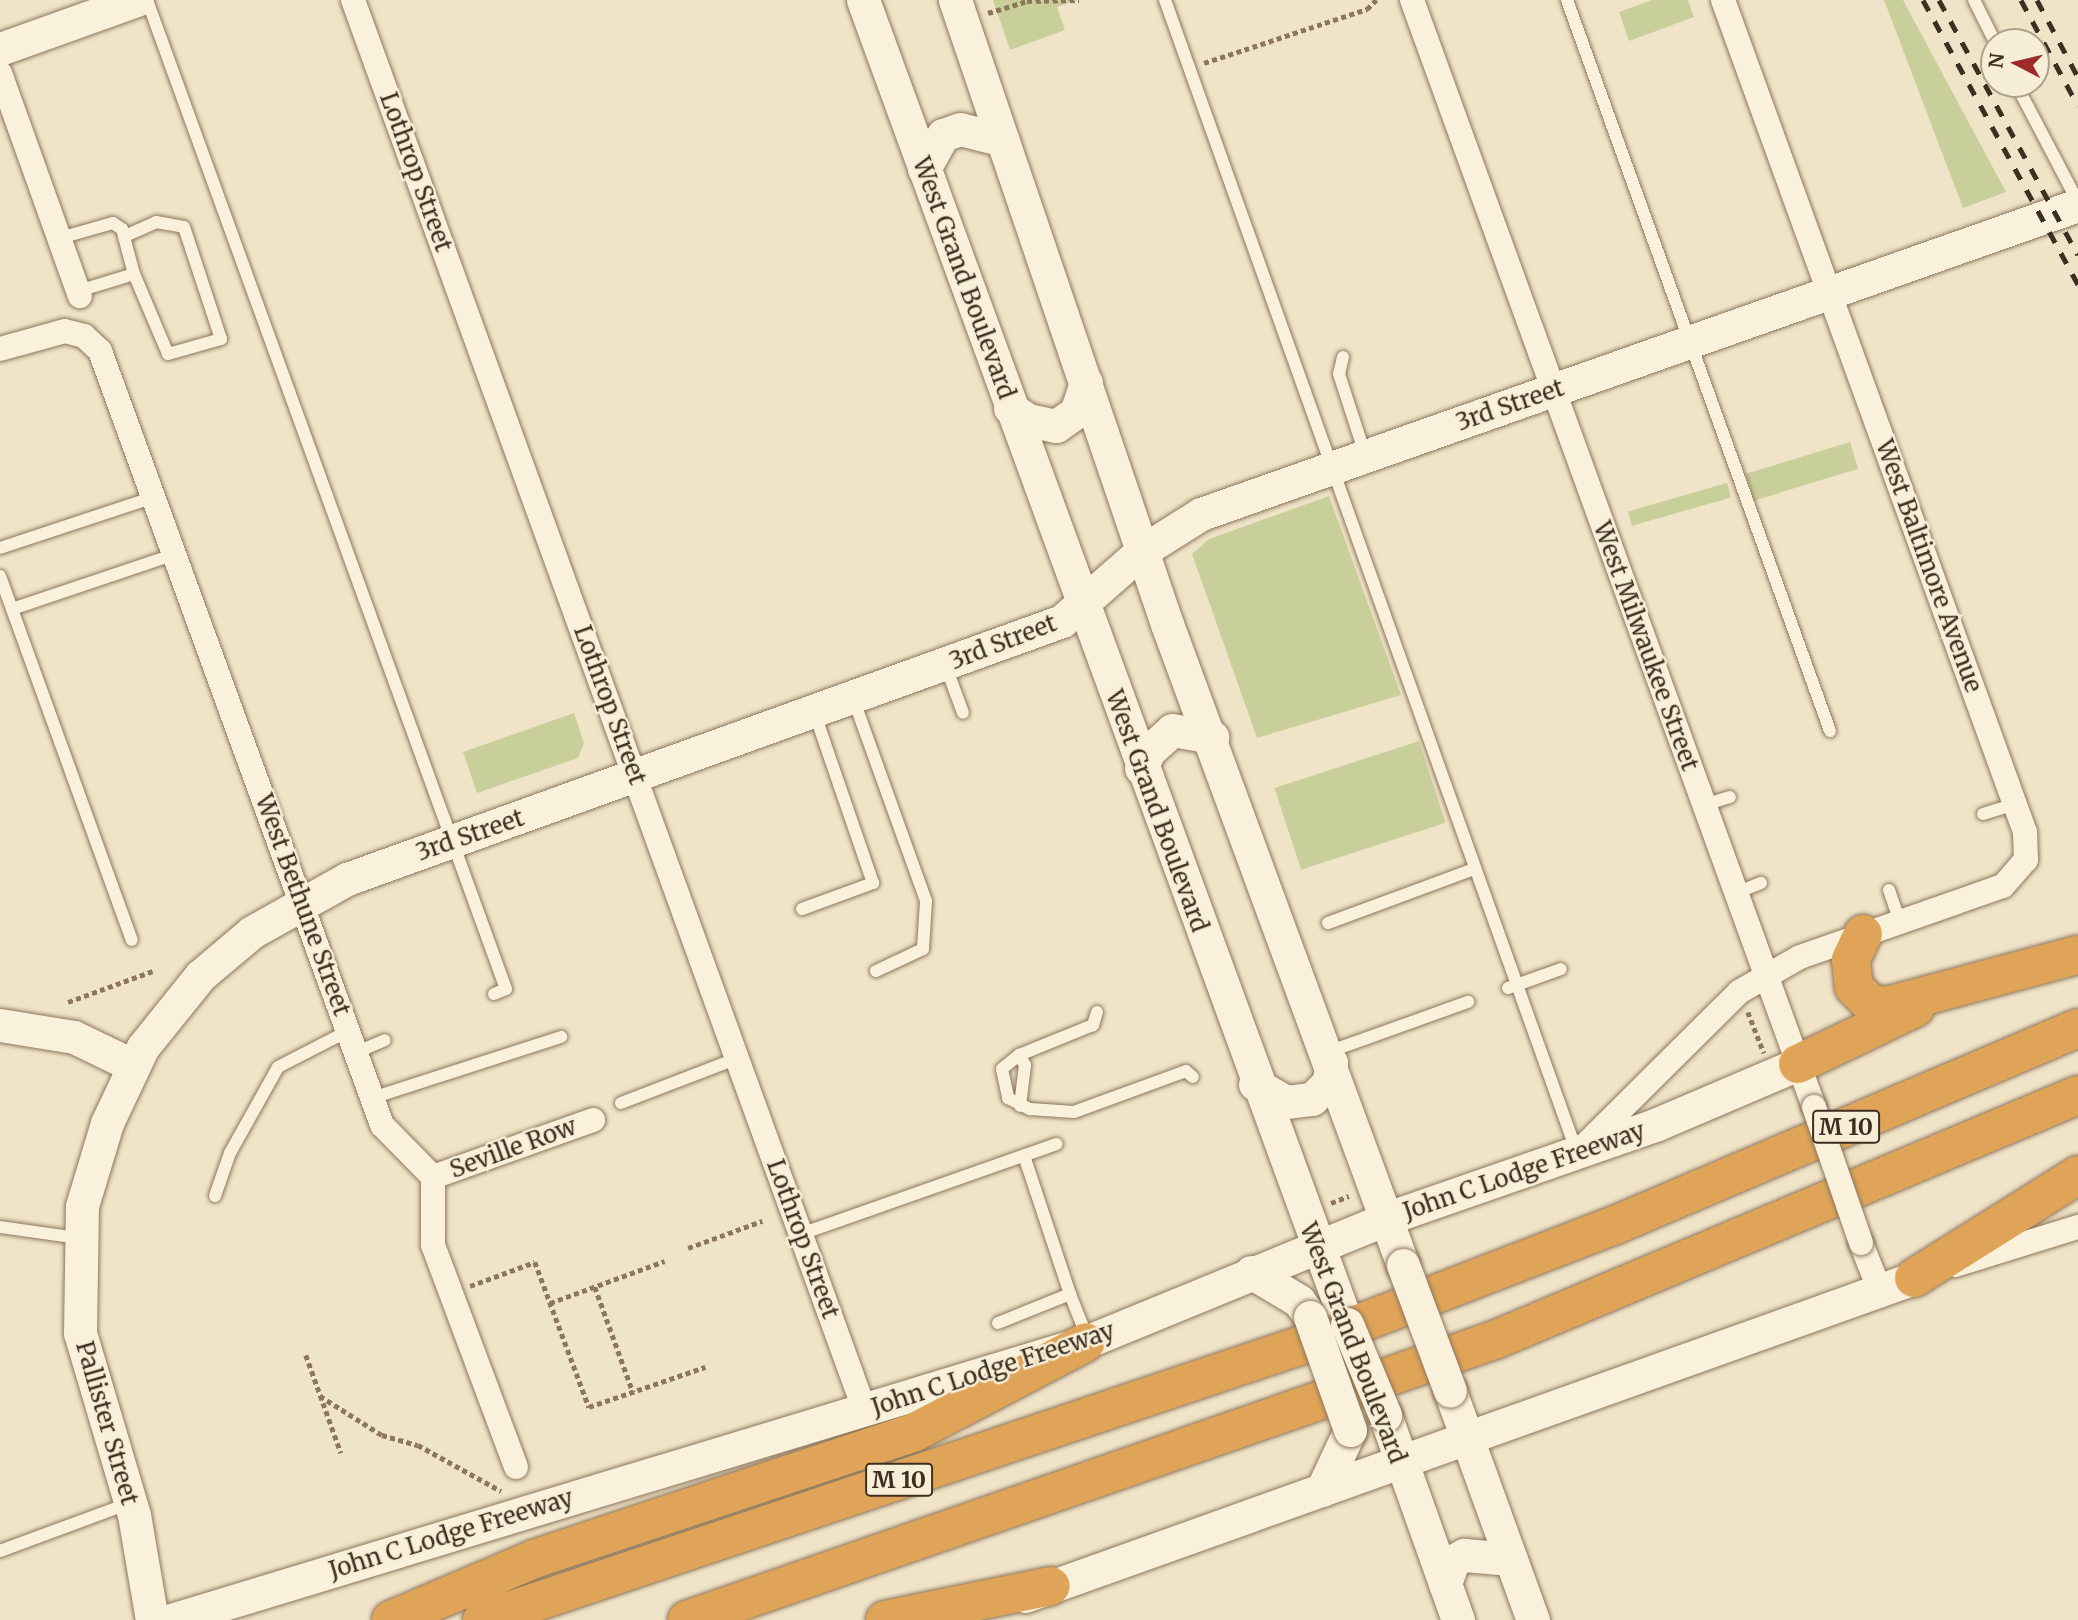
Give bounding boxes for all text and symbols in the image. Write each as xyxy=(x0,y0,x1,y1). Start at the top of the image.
north arrow xyxy=(1980,28,2050,98)
text: N xyxy=(1983,52,2009,70)
street label: Lothrop Street xyxy=(374,88,458,256)
street label: West Grand Boulevard xyxy=(907,153,1021,403)
street label: 3rd Street xyxy=(1452,373,1568,437)
street label: West Baltimore Avenue xyxy=(1870,436,1988,696)
street label: West Milwaukee Street xyxy=(1587,517,1705,775)
street label: 3rd Street xyxy=(946,608,1060,676)
street label: Lothrop Street xyxy=(568,621,652,789)
street label: West Grand Boulevard xyxy=(1100,686,1214,936)
street label: West Bethune Street xyxy=(249,790,357,1020)
street label: 3rd Street xyxy=(412,803,528,867)
road number: M 10 xyxy=(1811,1108,1881,1146)
street label: Seville Row xyxy=(446,1112,580,1184)
street label: John C Lodge Freeway xyxy=(1399,1116,1649,1226)
street label: Lothrop Street xyxy=(761,1155,845,1323)
street label: West Grand Boulevard xyxy=(1294,1219,1412,1467)
street label: John C Lodge Freeway xyxy=(868,1316,1118,1422)
street label: Pallister Street xyxy=(70,1338,144,1508)
road number: M 10 xyxy=(864,1460,934,1499)
street label: John C Lodge Freeway xyxy=(325,1483,577,1585)

